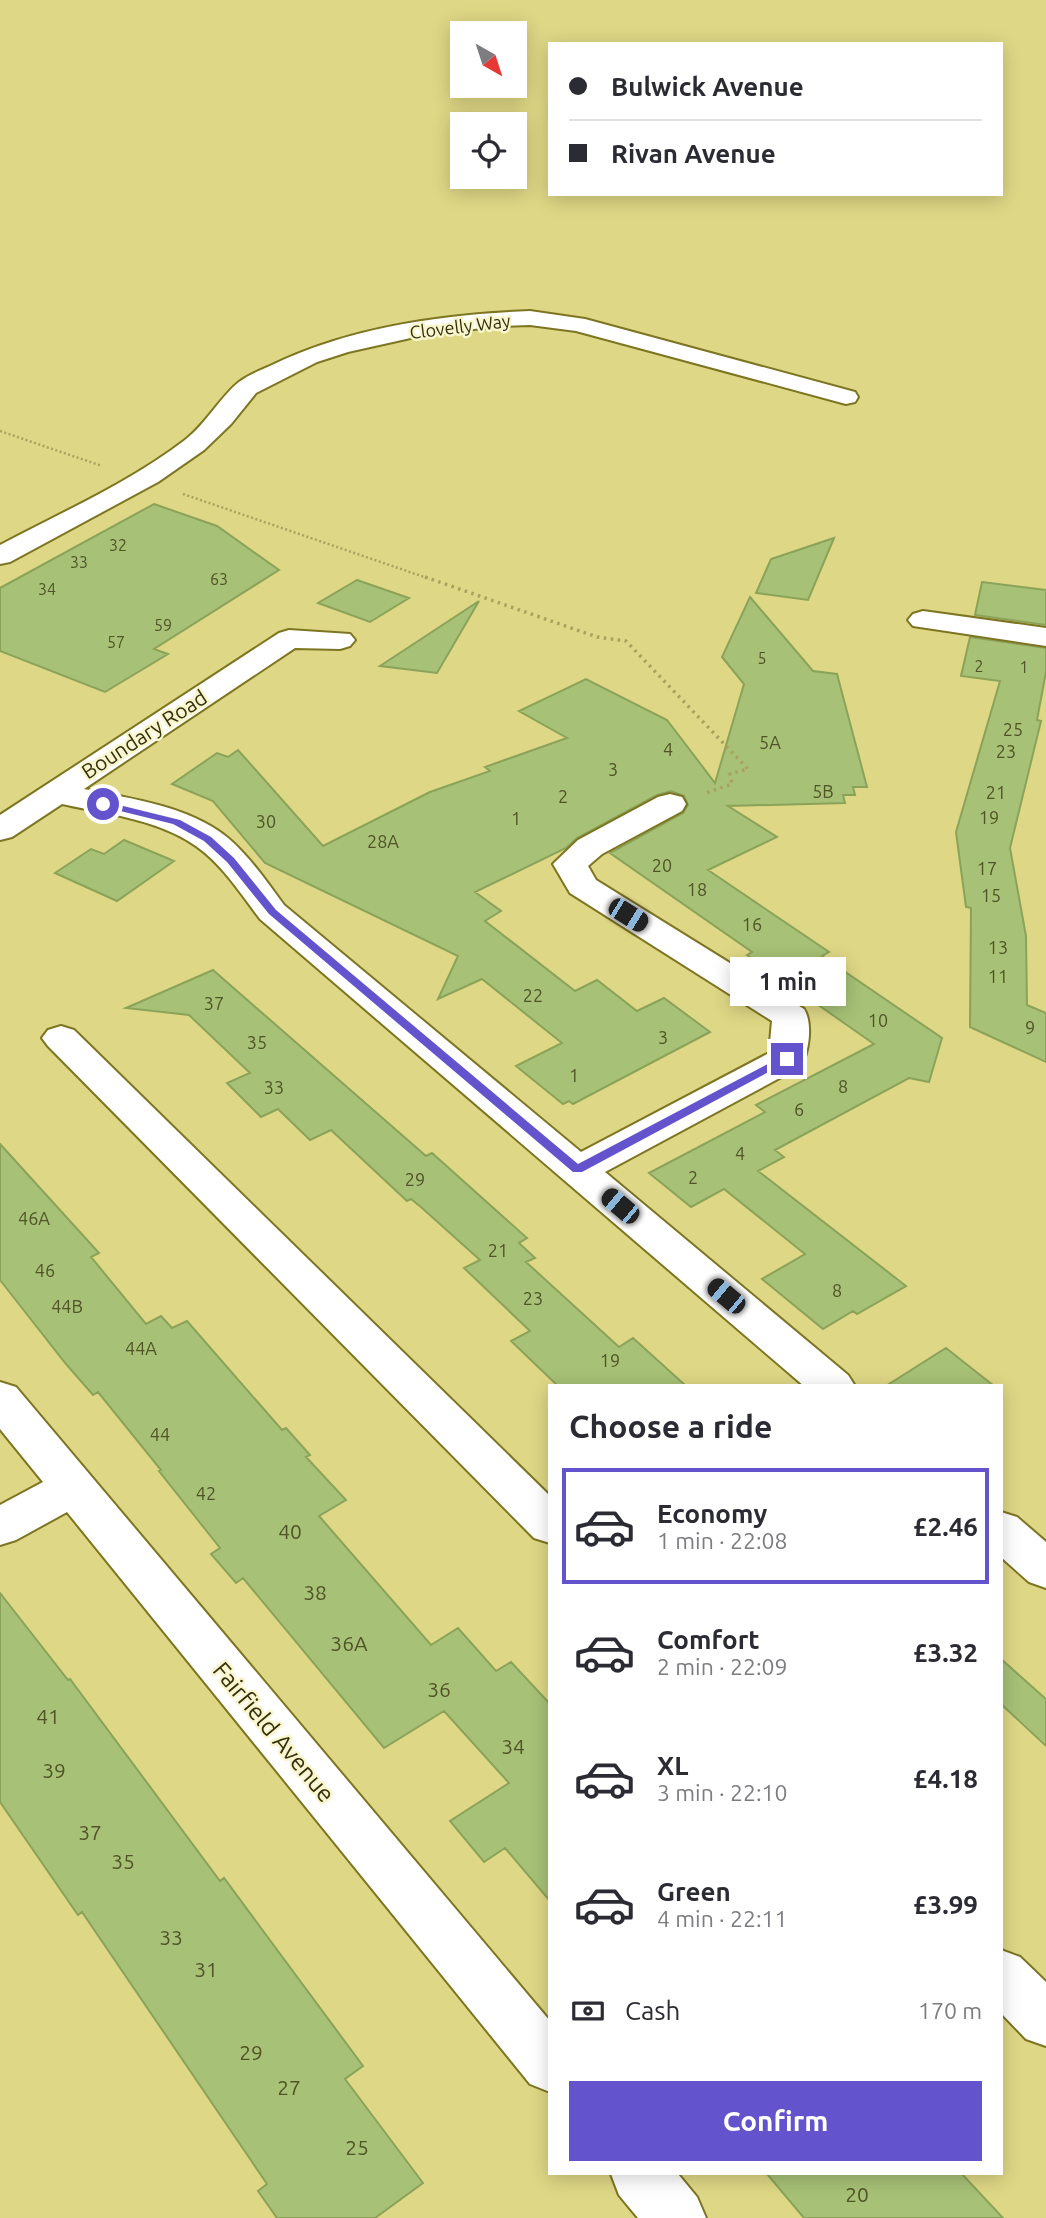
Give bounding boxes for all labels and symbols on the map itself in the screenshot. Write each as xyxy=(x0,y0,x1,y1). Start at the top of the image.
north arrow xyxy=(450,21,527,98)
street label: Clovelly Way xyxy=(408,310,512,342)
house number: 32 xyxy=(109,536,127,554)
house number: 33 xyxy=(70,553,88,571)
house number: 63 xyxy=(210,570,228,588)
house number: 34 xyxy=(38,580,56,598)
house number: 59 xyxy=(154,616,172,634)
house number: 57 xyxy=(107,633,125,651)
house number: 5 xyxy=(757,649,767,667)
house number: 2 xyxy=(974,657,984,675)
house number: 1 xyxy=(1019,658,1029,676)
street label: Boundary Road xyxy=(77,685,211,783)
house number: 25 xyxy=(1003,719,1023,739)
house number: 5A xyxy=(759,732,781,752)
house number: 4 xyxy=(663,739,673,759)
house number: 23 xyxy=(996,741,1016,761)
house number: 3 xyxy=(608,759,618,779)
house number: 5B xyxy=(812,781,834,801)
house number: 21 xyxy=(986,782,1006,802)
house number: 2 xyxy=(558,786,568,806)
route start xyxy=(87,788,119,820)
house number: 19 xyxy=(979,807,999,827)
house number: 1 xyxy=(511,808,521,828)
house number: 30 xyxy=(256,811,276,831)
house number: 28A xyxy=(367,831,399,851)
house number: 20 xyxy=(652,855,672,875)
house number: 17 xyxy=(977,858,997,878)
house number: 18 xyxy=(687,879,707,899)
house number: 15 xyxy=(981,885,1001,905)
car xyxy=(605,895,652,935)
house number: 16 xyxy=(742,914,762,934)
house number: 13 xyxy=(988,937,1008,957)
callout: 1 min xyxy=(729,958,845,1006)
house number: 11 xyxy=(988,966,1008,986)
house number: 22 xyxy=(523,985,543,1005)
house number: 37 xyxy=(204,993,224,1013)
house number: 10 xyxy=(868,1010,888,1030)
house number: 9 xyxy=(1025,1017,1035,1037)
house number: 3 xyxy=(658,1027,668,1047)
house number: 35 xyxy=(247,1032,267,1052)
route end xyxy=(771,1043,803,1075)
house number: 1 xyxy=(569,1065,579,1085)
house number: 8 xyxy=(838,1076,848,1096)
house number: 33 xyxy=(264,1077,284,1097)
house number: 6 xyxy=(794,1099,804,1119)
house number: 4 xyxy=(735,1143,745,1163)
house number: 2 xyxy=(688,1167,698,1187)
house number: 29 xyxy=(405,1169,425,1189)
car xyxy=(598,1184,643,1228)
house number: 46A xyxy=(18,1208,50,1228)
house number: 21 xyxy=(488,1240,508,1260)
house number: 46 xyxy=(35,1260,55,1280)
car xyxy=(704,1274,749,1318)
house number: 8 xyxy=(832,1280,842,1300)
house number: 23 xyxy=(523,1288,543,1308)
house number: 44B xyxy=(51,1296,83,1316)
house number: 44A xyxy=(125,1338,157,1358)
house number: 19 xyxy=(600,1350,620,1370)
house number: 44 xyxy=(150,1424,170,1444)
house number: 42 xyxy=(196,1483,216,1503)
house number: 40 xyxy=(278,1519,302,1543)
house number: 38 xyxy=(303,1580,327,1604)
house number: 36A xyxy=(330,1631,368,1655)
street label: Fairfield Avenue xyxy=(208,1657,340,1807)
house number: 36 xyxy=(427,1677,451,1701)
house number: 41 xyxy=(36,1704,60,1728)
house number: 34 xyxy=(501,1734,525,1758)
house number: 39 xyxy=(42,1758,66,1782)
house number: 37 xyxy=(78,1820,102,1844)
house number: 35 xyxy=(111,1849,135,1873)
house number: 33 xyxy=(159,1925,183,1949)
house number: 31 xyxy=(194,1957,218,1981)
house number: 29 xyxy=(239,2040,263,2064)
house number: 27 xyxy=(277,2075,301,2099)
house number: 25 xyxy=(345,2135,369,2159)
house number: 20 xyxy=(845,2182,869,2206)

